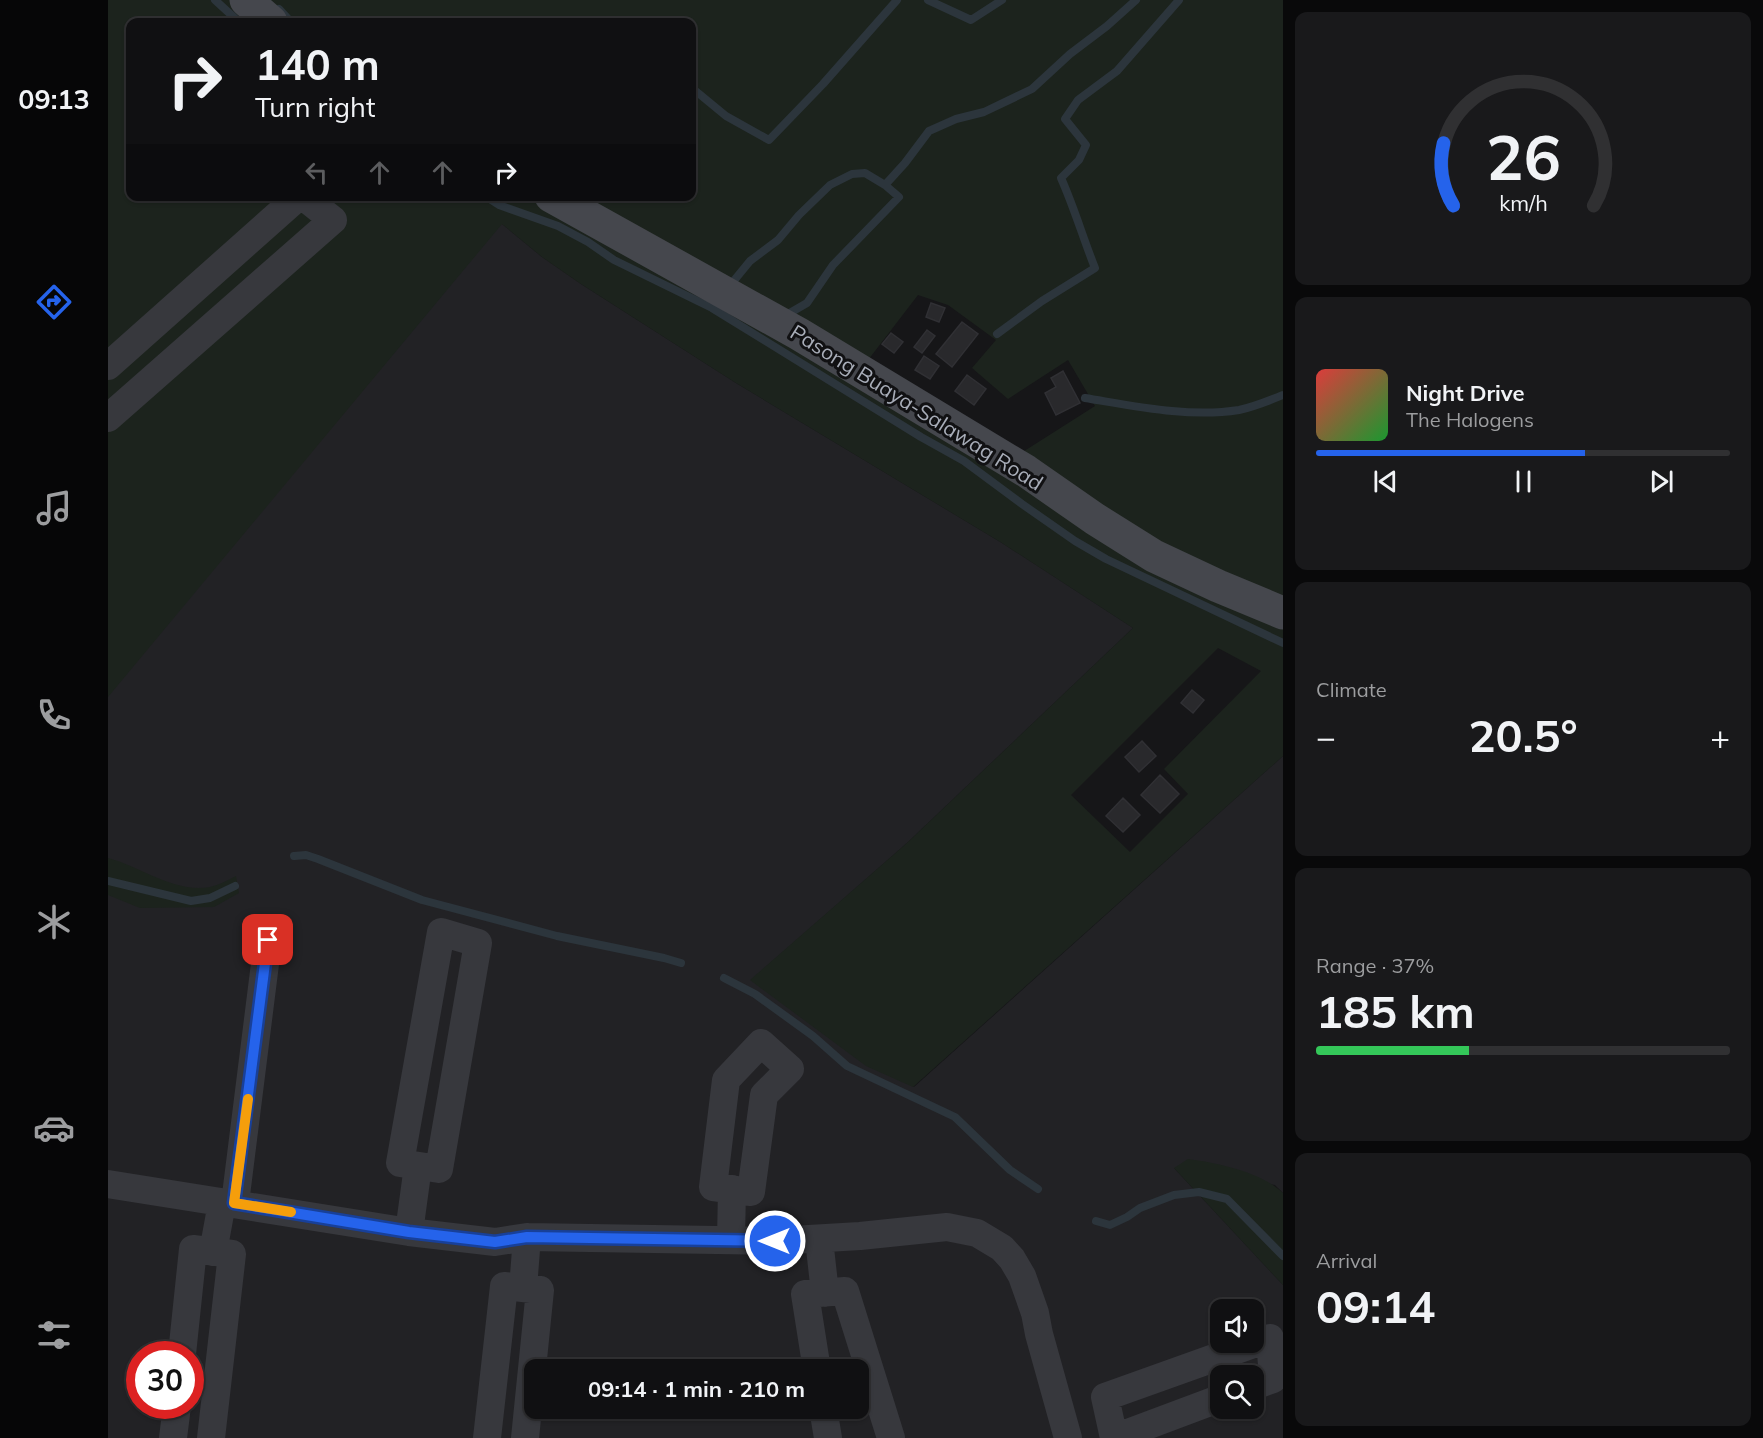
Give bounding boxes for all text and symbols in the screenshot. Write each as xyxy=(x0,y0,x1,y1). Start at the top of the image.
text: 140 m xyxy=(255,38,380,91)
icon: right xyxy=(156,42,234,120)
text: 09:13 xyxy=(18,82,90,116)
text: Turn right xyxy=(255,90,375,124)
text: 26 xyxy=(1486,117,1560,196)
icon: left xyxy=(300,156,333,189)
icon: ahead xyxy=(363,156,396,189)
icon: ahead xyxy=(426,156,459,189)
icon: right xyxy=(489,156,522,189)
text: km/h xyxy=(1499,189,1547,216)
icon: directions xyxy=(33,281,75,323)
street label: Pasong Buaya-Salawag Road xyxy=(786,318,1048,496)
text: Night Drive xyxy=(1406,379,1525,407)
text: The Halogens xyxy=(1406,407,1534,432)
icon: previous xyxy=(1369,465,1402,498)
icon: pause xyxy=(1507,465,1540,498)
icon: next xyxy=(1645,465,1678,498)
icon: music xyxy=(33,487,75,529)
text: Climate xyxy=(1316,677,1387,702)
icon: phone xyxy=(33,694,75,736)
text: 20.5° xyxy=(1468,707,1578,763)
text: − xyxy=(1316,716,1336,757)
text: + xyxy=(1710,716,1730,757)
icon: climate xyxy=(33,901,75,943)
pin xyxy=(242,914,293,965)
icon: arrive xyxy=(251,923,284,956)
text: Range · 37% xyxy=(1316,953,1434,978)
text: 185 km xyxy=(1316,983,1475,1039)
icon: car xyxy=(33,1107,75,1149)
position arrow xyxy=(743,1209,807,1273)
text: Arrival xyxy=(1316,1248,1377,1273)
text: 09:14 xyxy=(1316,1278,1435,1334)
map controls xyxy=(1210,1299,1264,1419)
button: sound xyxy=(1210,1299,1264,1353)
icon: filters xyxy=(33,1314,75,1356)
speed limit sign: 30 xyxy=(126,1341,204,1419)
button: search xyxy=(1210,1365,1264,1419)
text: 09:14 · 1 min · 210 m xyxy=(588,1375,805,1403)

